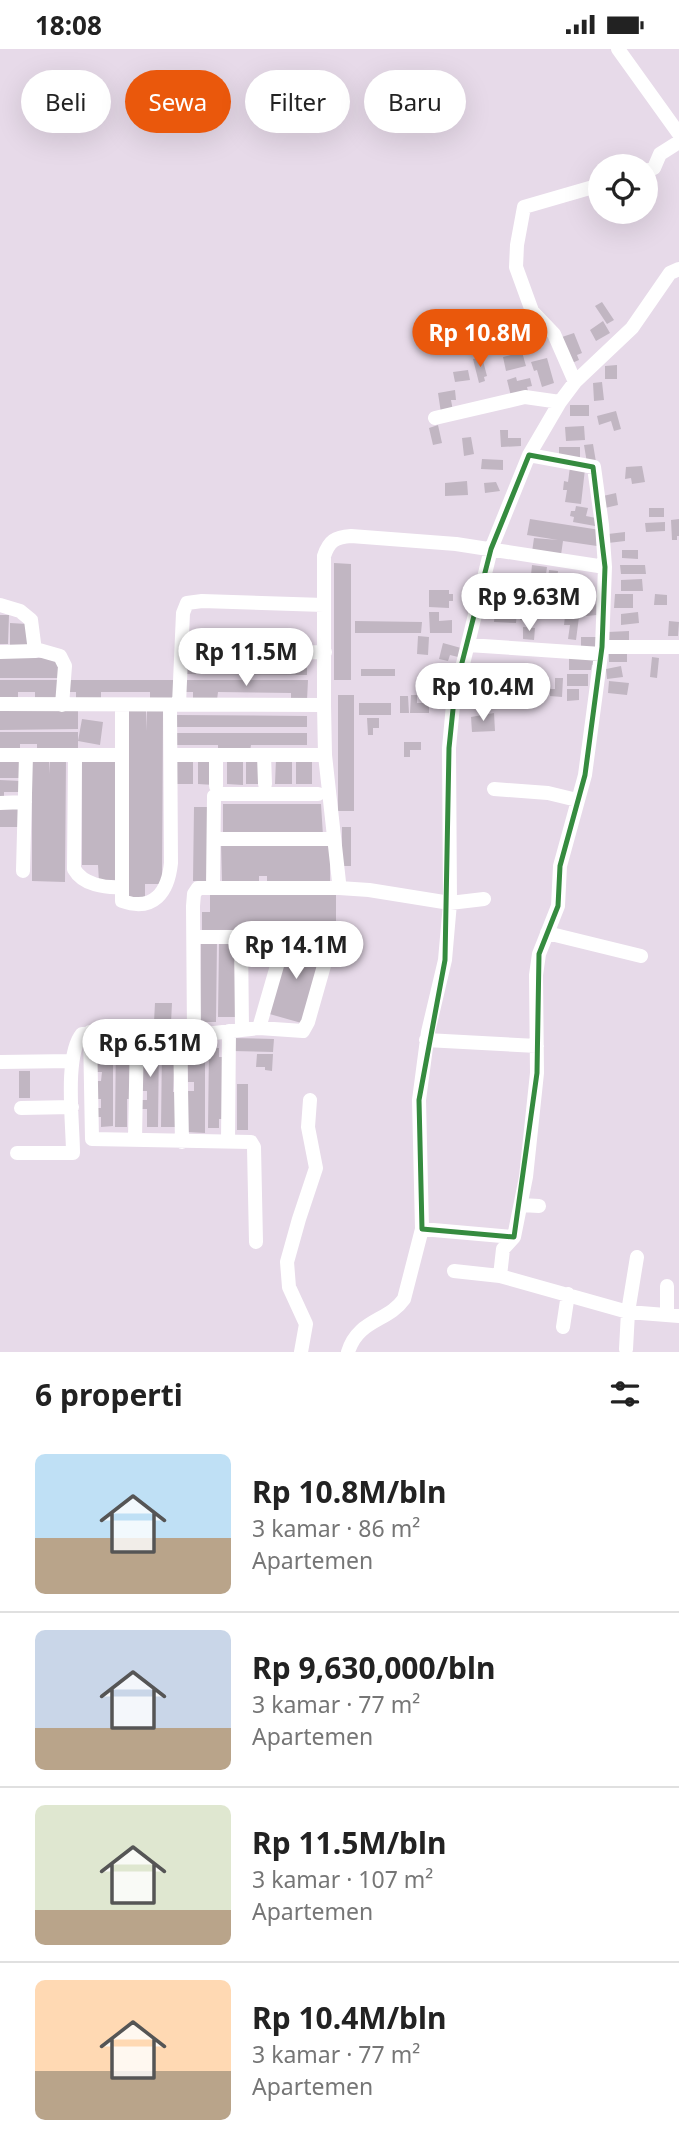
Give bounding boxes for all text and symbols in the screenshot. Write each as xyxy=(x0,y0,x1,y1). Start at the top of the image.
text: 18:08 xyxy=(35,7,102,43)
chip: Beli xyxy=(21,70,111,133)
chip: Sewa xyxy=(125,70,231,133)
chip: Filter xyxy=(245,70,350,133)
chip: Baru xyxy=(364,70,466,133)
map controls xyxy=(588,154,658,224)
button: locate xyxy=(588,154,658,224)
pin: Rp 10.8M xyxy=(408,309,552,369)
text: Rp 10.8M xyxy=(428,316,532,348)
pin: Rp 9.63M xyxy=(457,573,601,633)
text: Rp 9.63M xyxy=(477,580,581,612)
pin: Rp 11.5M xyxy=(174,629,318,688)
text: Rp 11.5M xyxy=(194,635,298,667)
pin: Rp 10.4M xyxy=(411,663,555,723)
text: Rp 10.4M xyxy=(431,670,535,702)
pin: Rp 14.1M xyxy=(224,921,368,981)
text: Rp 14.1M xyxy=(244,928,348,960)
pin: Rp 6.51M xyxy=(78,1019,222,1079)
text: Rp 6.51M xyxy=(98,1026,202,1058)
text: 6 properti xyxy=(35,1374,183,1415)
icon: filters xyxy=(606,1375,644,1413)
text: Rp 10.8M/bln xyxy=(252,1471,447,1512)
icon: home xyxy=(91,1482,175,1566)
text: 3 kamar · 86 m² xyxy=(252,1512,420,1544)
text: Apartemen xyxy=(252,1544,373,1576)
text: Rp 9,630,000/bln xyxy=(252,1647,496,1688)
icon: home xyxy=(91,1658,175,1742)
text: 3 kamar · 77 m² xyxy=(252,1688,420,1720)
text: Apartemen xyxy=(252,1720,373,1752)
text: Rp 11.5M/bln xyxy=(252,1822,447,1863)
icon: home xyxy=(91,1833,175,1917)
text: 3 kamar · 107 m² xyxy=(252,1863,433,1895)
text: Apartemen xyxy=(252,1895,373,1927)
text: Rp 10.4M/bln xyxy=(252,1997,447,2038)
icon: home xyxy=(91,2008,175,2092)
text: 3 kamar · 77 m² xyxy=(252,2038,420,2070)
text: Apartemen xyxy=(252,2070,373,2102)

